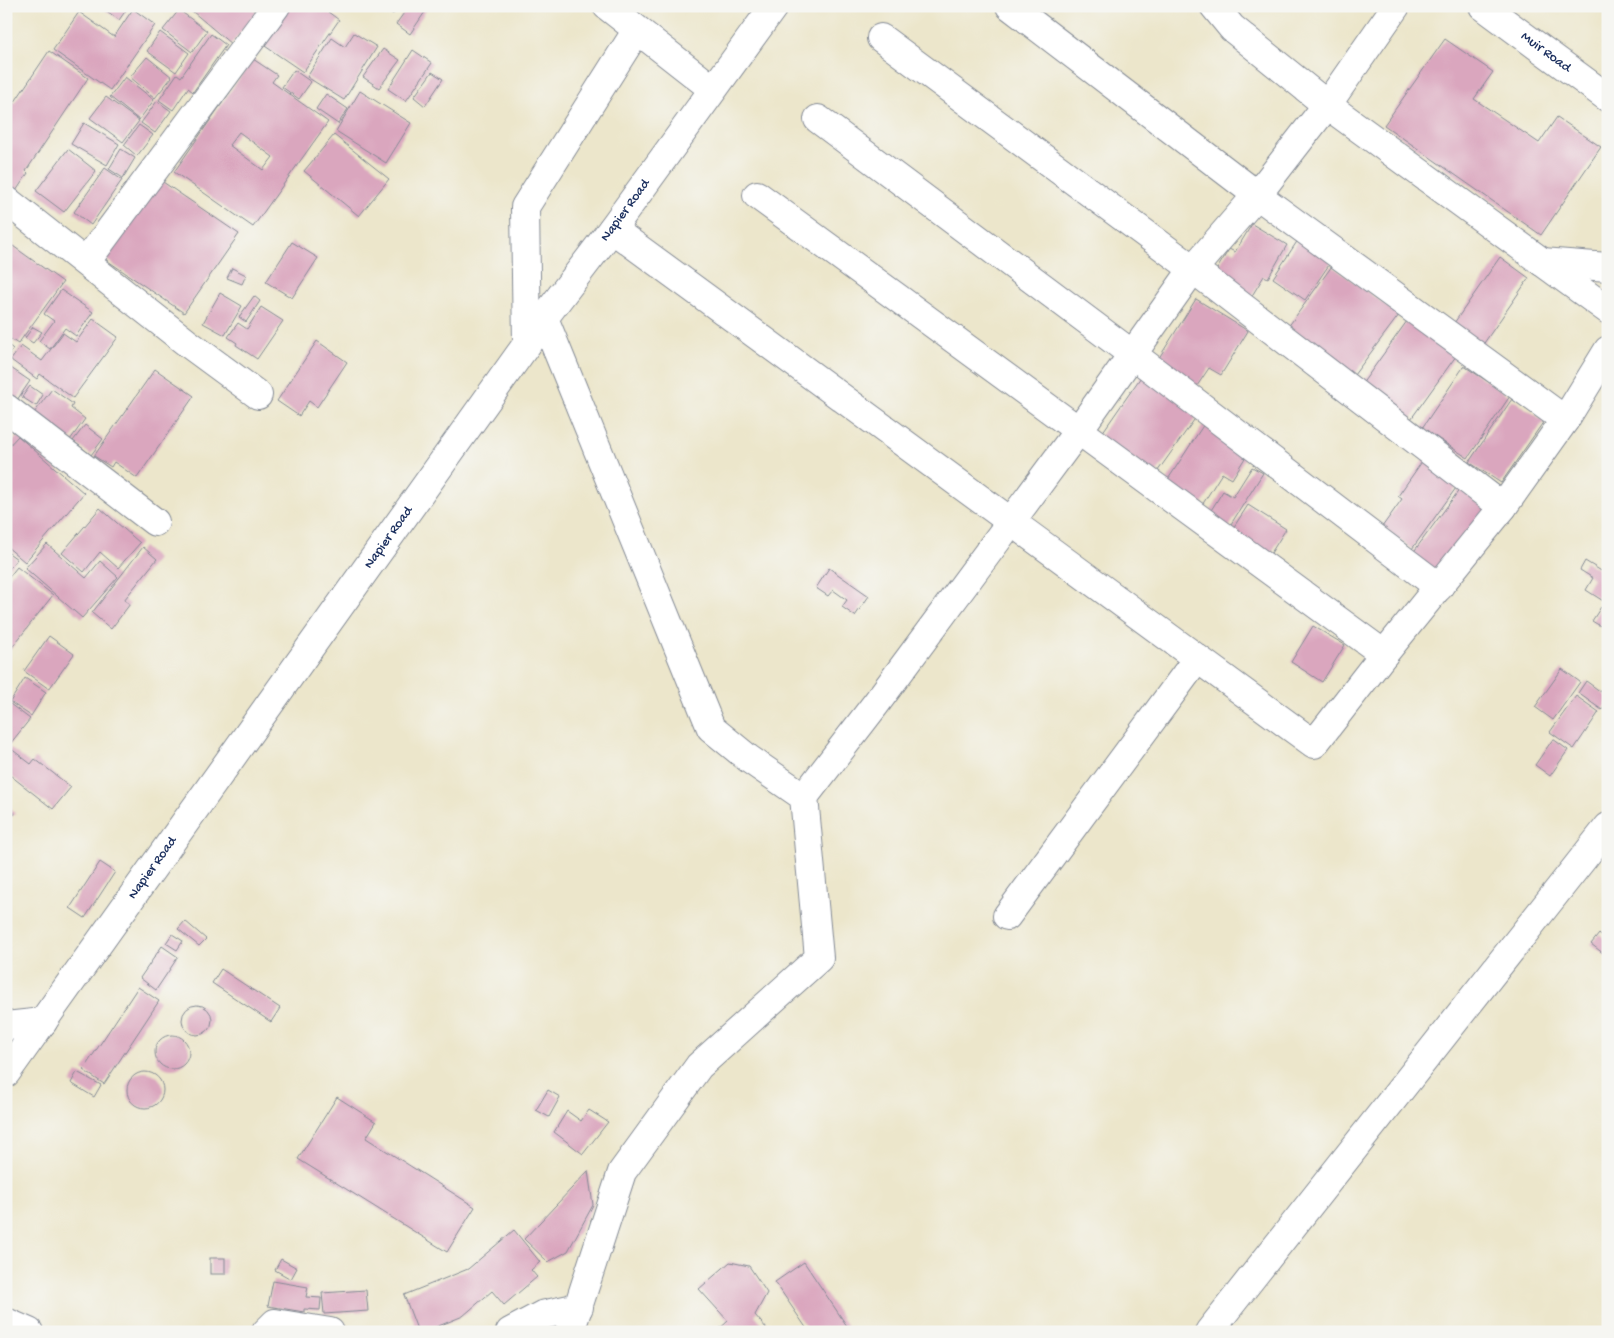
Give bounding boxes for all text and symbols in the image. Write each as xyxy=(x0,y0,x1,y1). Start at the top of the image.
street label: Muir Road xyxy=(1517,28,1576,77)
street label: Napier Road xyxy=(597,174,655,245)
street label: Napier Road xyxy=(360,502,418,572)
street label: Napier Road xyxy=(124,832,182,903)

